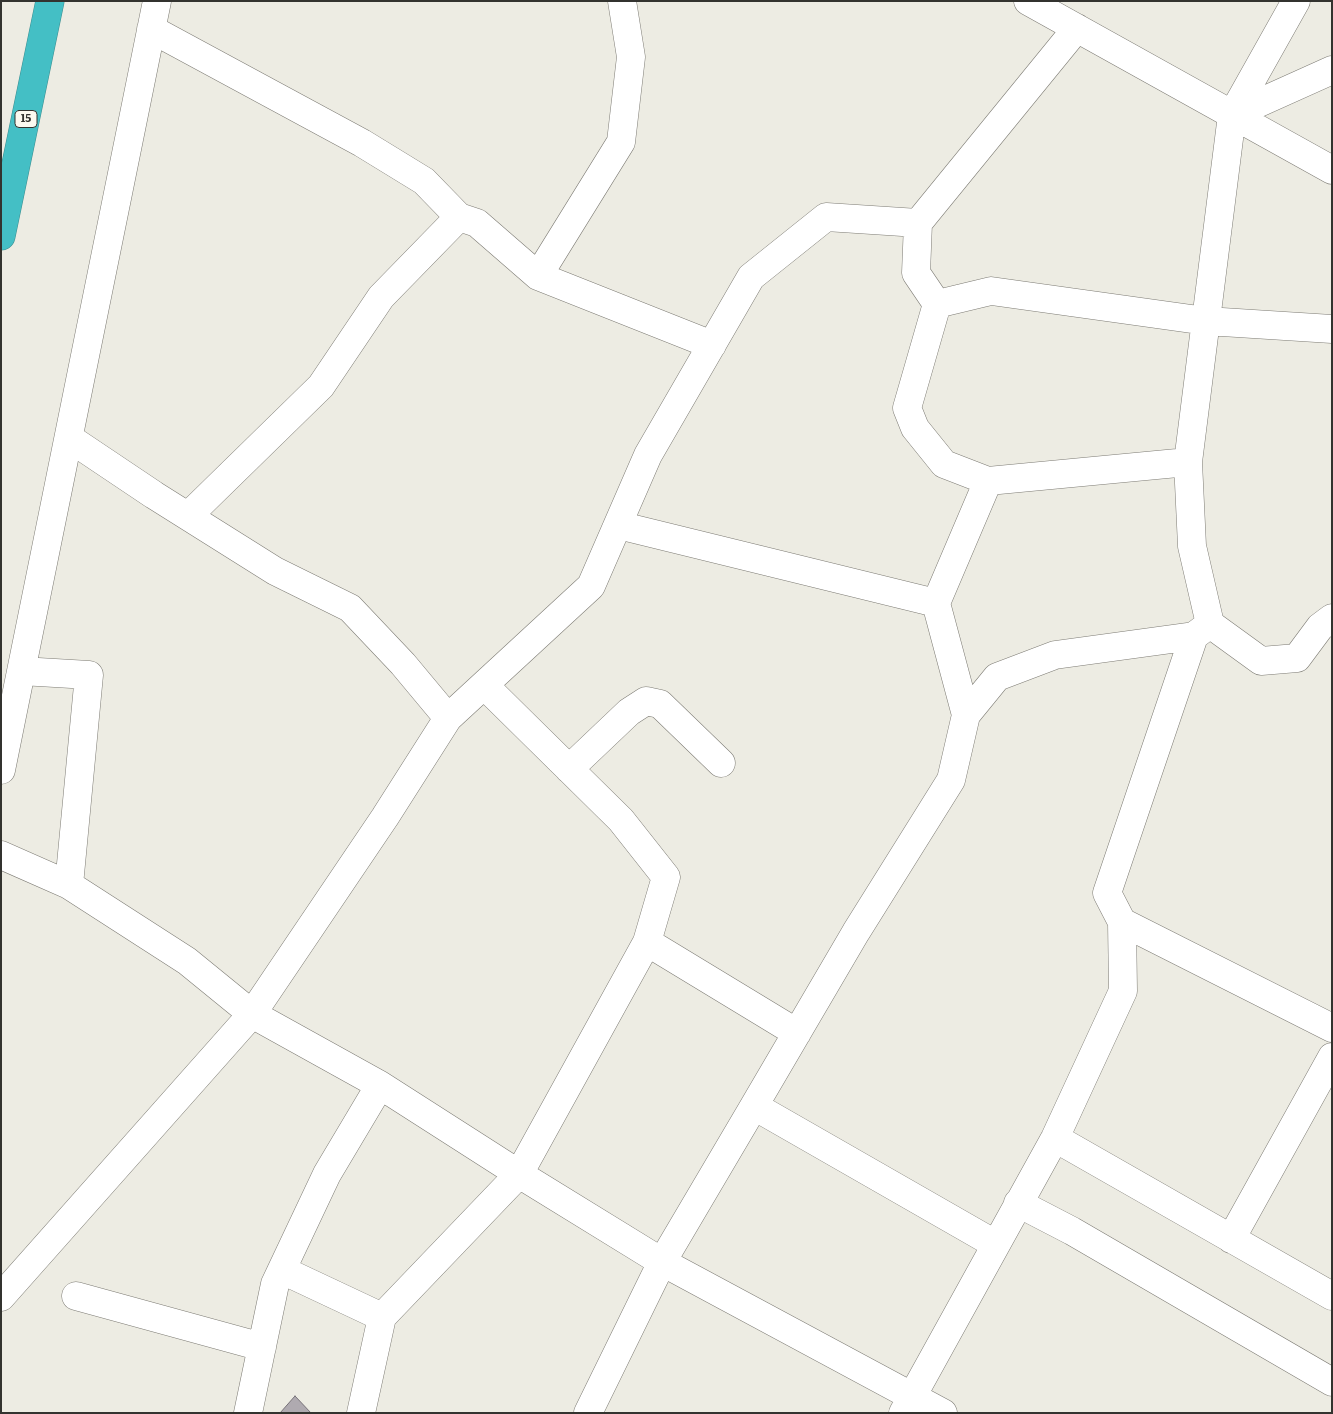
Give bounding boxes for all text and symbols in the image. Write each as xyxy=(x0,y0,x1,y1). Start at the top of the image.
road number: 15 xyxy=(15,110,37,128)

